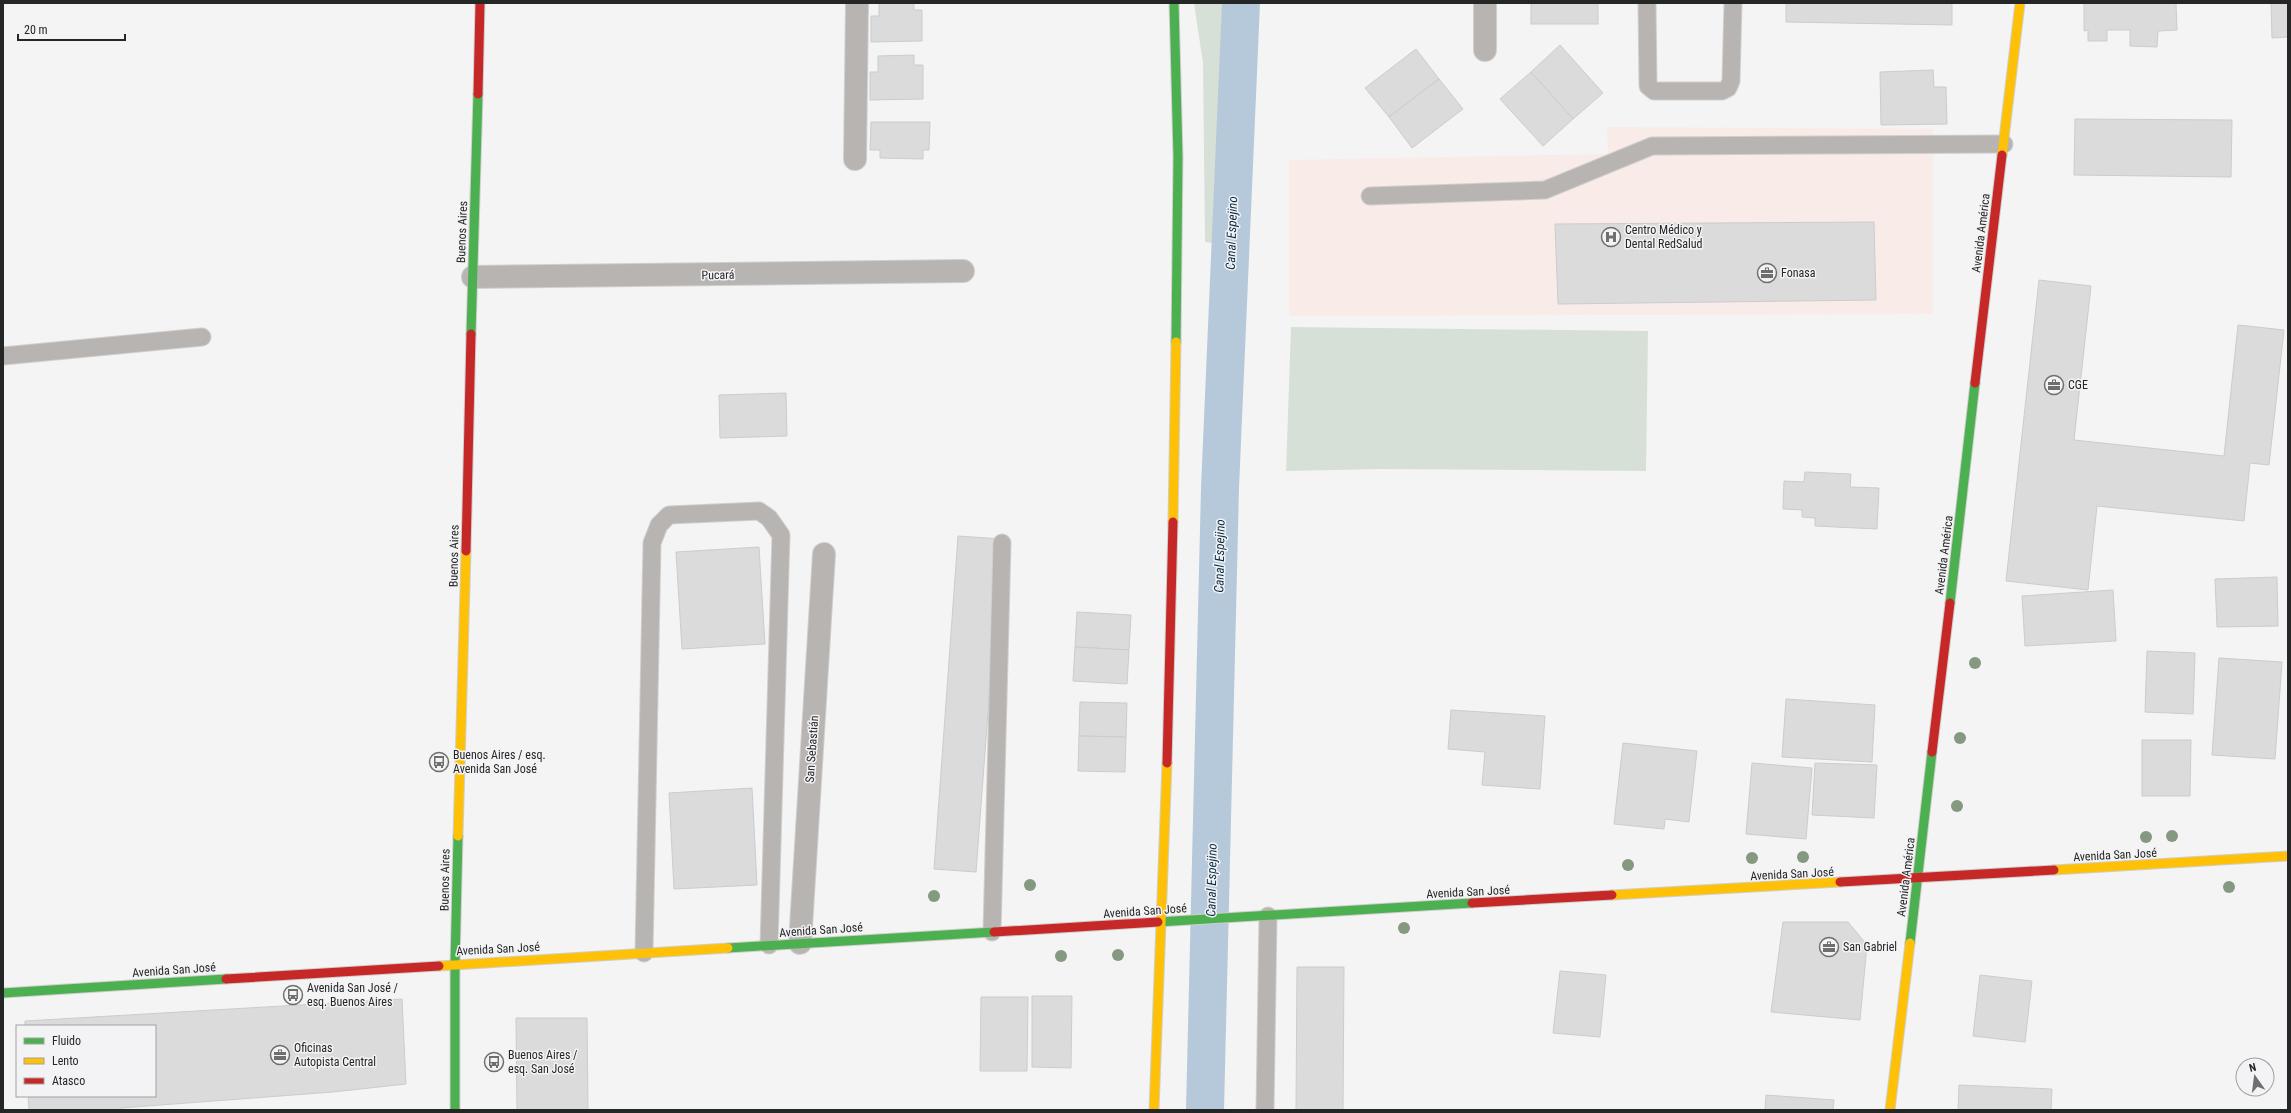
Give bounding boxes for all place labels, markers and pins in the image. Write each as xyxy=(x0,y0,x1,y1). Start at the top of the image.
place label: Centro Médico y Dental RedSalud xyxy=(1625,223,1703,251)
hospital icon: Centro Médico y Dental RedSalud xyxy=(1600,226,1622,248)
office icon: Fonasa xyxy=(1756,262,1778,284)
place label: Fonasa xyxy=(1781,266,1816,280)
office icon: CGE xyxy=(2043,374,2065,396)
place label: CGE xyxy=(2068,378,2088,392)
place label: Buenos Aires / esq. Avenida San José xyxy=(453,748,546,776)
bus stop icon: Buenos Aires / esq. Avenida San José xyxy=(428,751,450,773)
office icon: San Gabriel xyxy=(1818,936,1840,958)
place label: San Gabriel xyxy=(1843,940,1897,954)
place label: Avenida San José / esq. Buenos Aires xyxy=(307,981,399,1009)
bus stop icon: Avenida San José / esq. Buenos Aires xyxy=(282,984,304,1006)
place label: Oficinas Autopista Central xyxy=(294,1041,376,1069)
office icon: Oficinas Autopista Central xyxy=(269,1044,291,1066)
place label: Buenos Aires / esq. San José xyxy=(508,1048,578,1076)
bus stop icon: Buenos Aires / esq. San José xyxy=(483,1051,505,1073)

